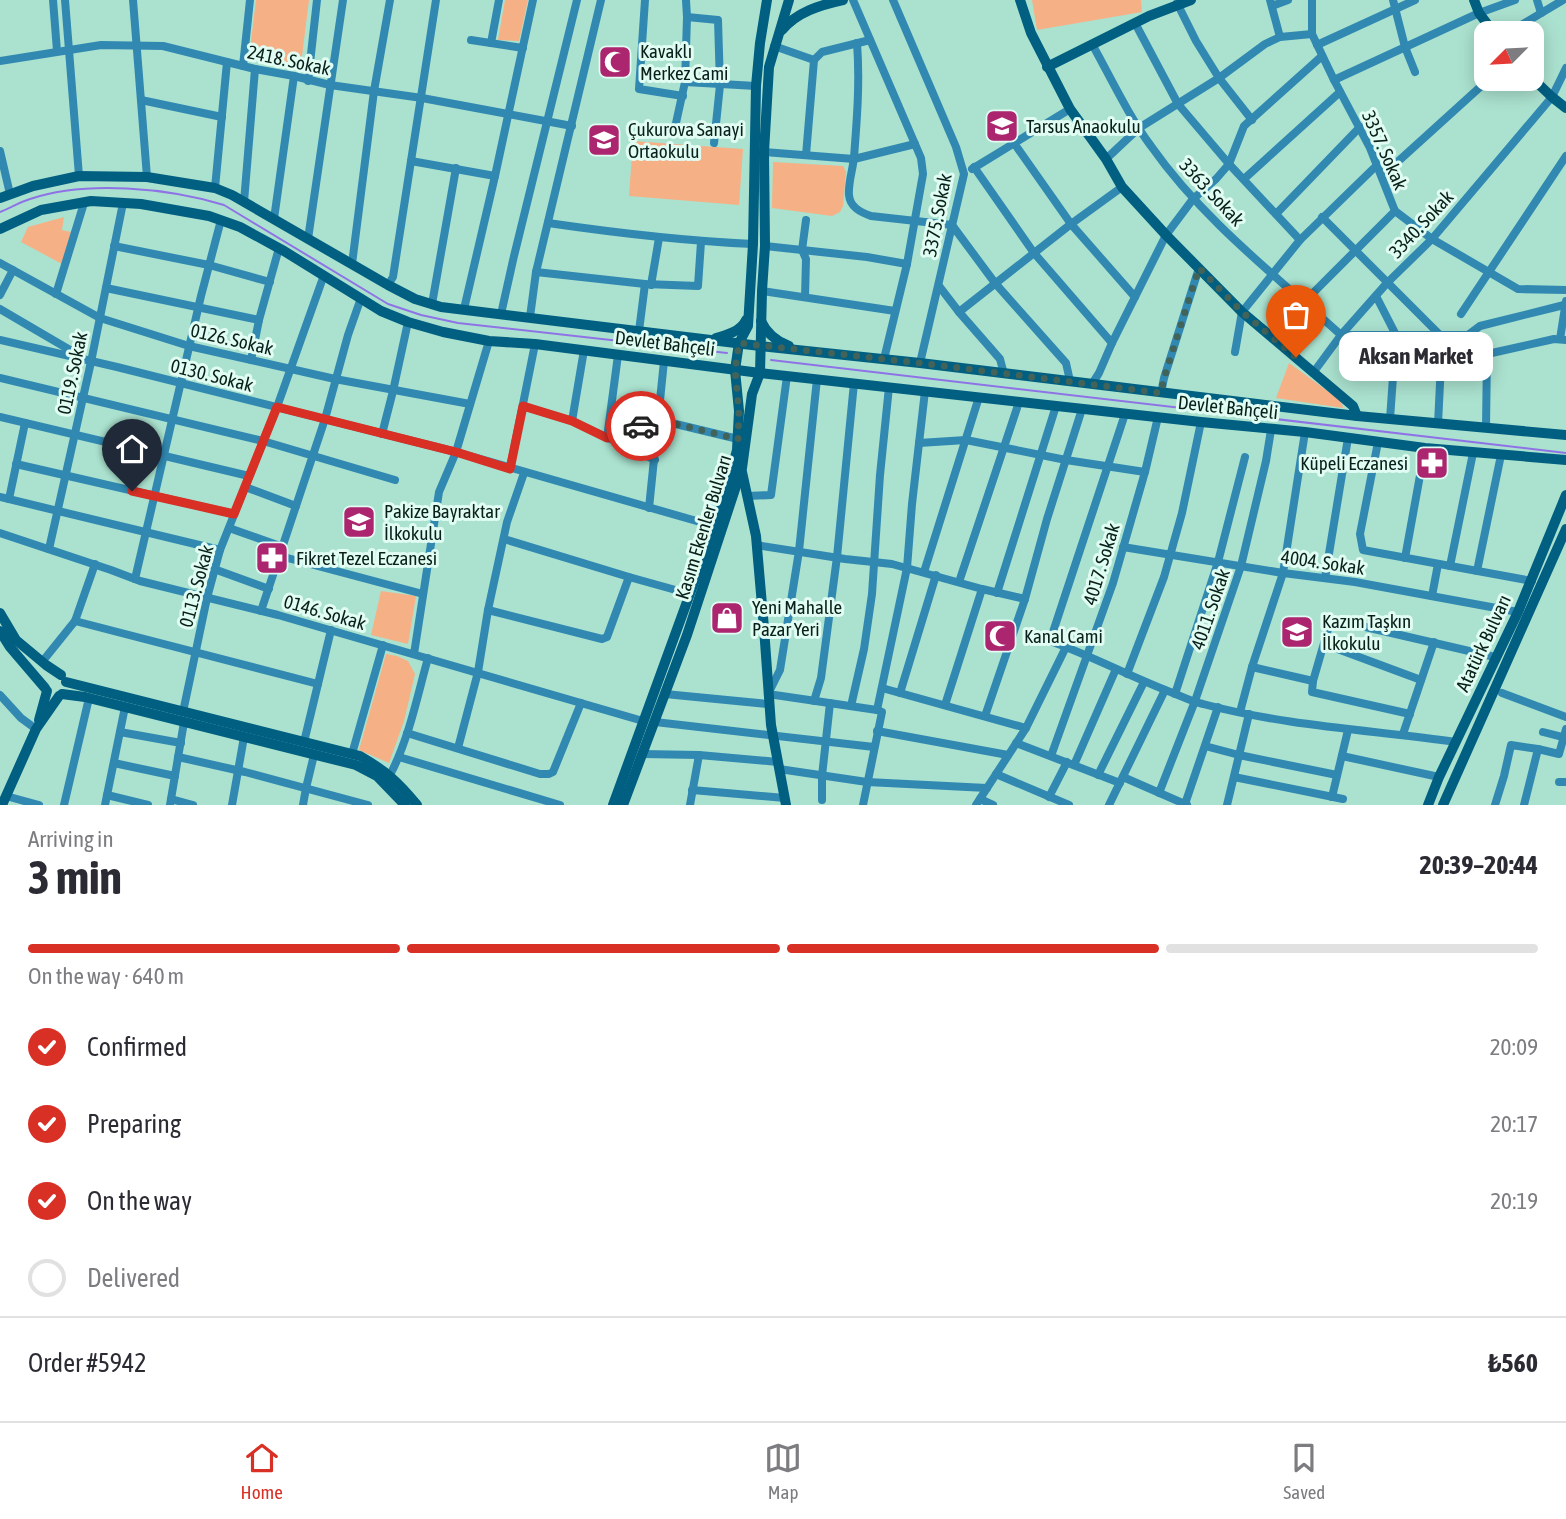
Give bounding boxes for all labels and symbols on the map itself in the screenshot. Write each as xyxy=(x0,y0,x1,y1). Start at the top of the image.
north arrow xyxy=(1474,21,1544,91)
street label: 2418. Sokak xyxy=(246,40,333,80)
place label: Kavaklı Merkez Cami xyxy=(640,40,728,84)
mosque icon: Kavaklı Merkez Cami xyxy=(596,43,634,81)
school or university icon: Tarsus Anaokulu xyxy=(983,107,1021,145)
street label: 3357. Sokak xyxy=(1358,107,1412,194)
place label: Tarsus Anaokulu xyxy=(1026,115,1141,137)
place label: Çukurova Sanayi Ortaokulu xyxy=(628,118,744,162)
school or university icon: Çukurova Sanayi Ortaokulu xyxy=(585,121,623,159)
street label: 3363. Sokak xyxy=(1175,154,1249,231)
street label: 3375. Sokak xyxy=(918,171,956,258)
street label: 3340. Sokak xyxy=(1384,185,1458,262)
pin xyxy=(1266,285,1326,357)
street label: 0126. Sokak xyxy=(189,319,276,359)
street label: Devlet Bahçeli xyxy=(614,326,716,360)
street label: 0119. Sokak xyxy=(52,329,92,416)
callout: Aksan Market xyxy=(1338,332,1492,382)
street label: 0130. Sokak xyxy=(169,354,256,396)
courier xyxy=(606,391,676,461)
street label: Devlet Bahçeli xyxy=(1177,391,1279,423)
pin xyxy=(102,419,162,491)
pharmacy icon: Küpeli Eczanesi xyxy=(1413,444,1451,482)
street label: Kasım Ekenler Bulvarı xyxy=(671,452,735,602)
place label: Küpeli Eczanesi xyxy=(1300,452,1408,474)
place label: Pakize Bayraktar İlkokulu xyxy=(384,500,500,544)
school or university icon: Pakize Bayraktar İlkokulu xyxy=(340,503,378,541)
street label: 4017. Sokak xyxy=(1078,520,1124,607)
pharmacy icon: Fikret Tezel Eczanesi xyxy=(253,539,291,577)
street label: 0113. Sokak xyxy=(174,542,218,629)
street label: 4004. Sokak xyxy=(1280,545,1367,579)
place label: Fikret Tezel Eczanesi xyxy=(296,547,437,569)
street label: 4011. Sokak xyxy=(1186,565,1234,652)
street label: 0146. Sokak xyxy=(282,590,369,634)
street label: Atatürk Bulvarı xyxy=(1451,591,1515,695)
place label: Yeni Mahalle Pazar Yeri xyxy=(752,596,842,640)
shop icon: Yeni Mahalle Pazar Yeri xyxy=(708,599,746,637)
place label: Kazım Taşkın İlkokulu xyxy=(1322,610,1411,654)
school or university icon: Kazım Taşkın İlkokulu xyxy=(1278,613,1316,651)
mosque icon: Kanal Cami xyxy=(981,617,1019,655)
place label: Kanal Cami xyxy=(1024,625,1103,647)

